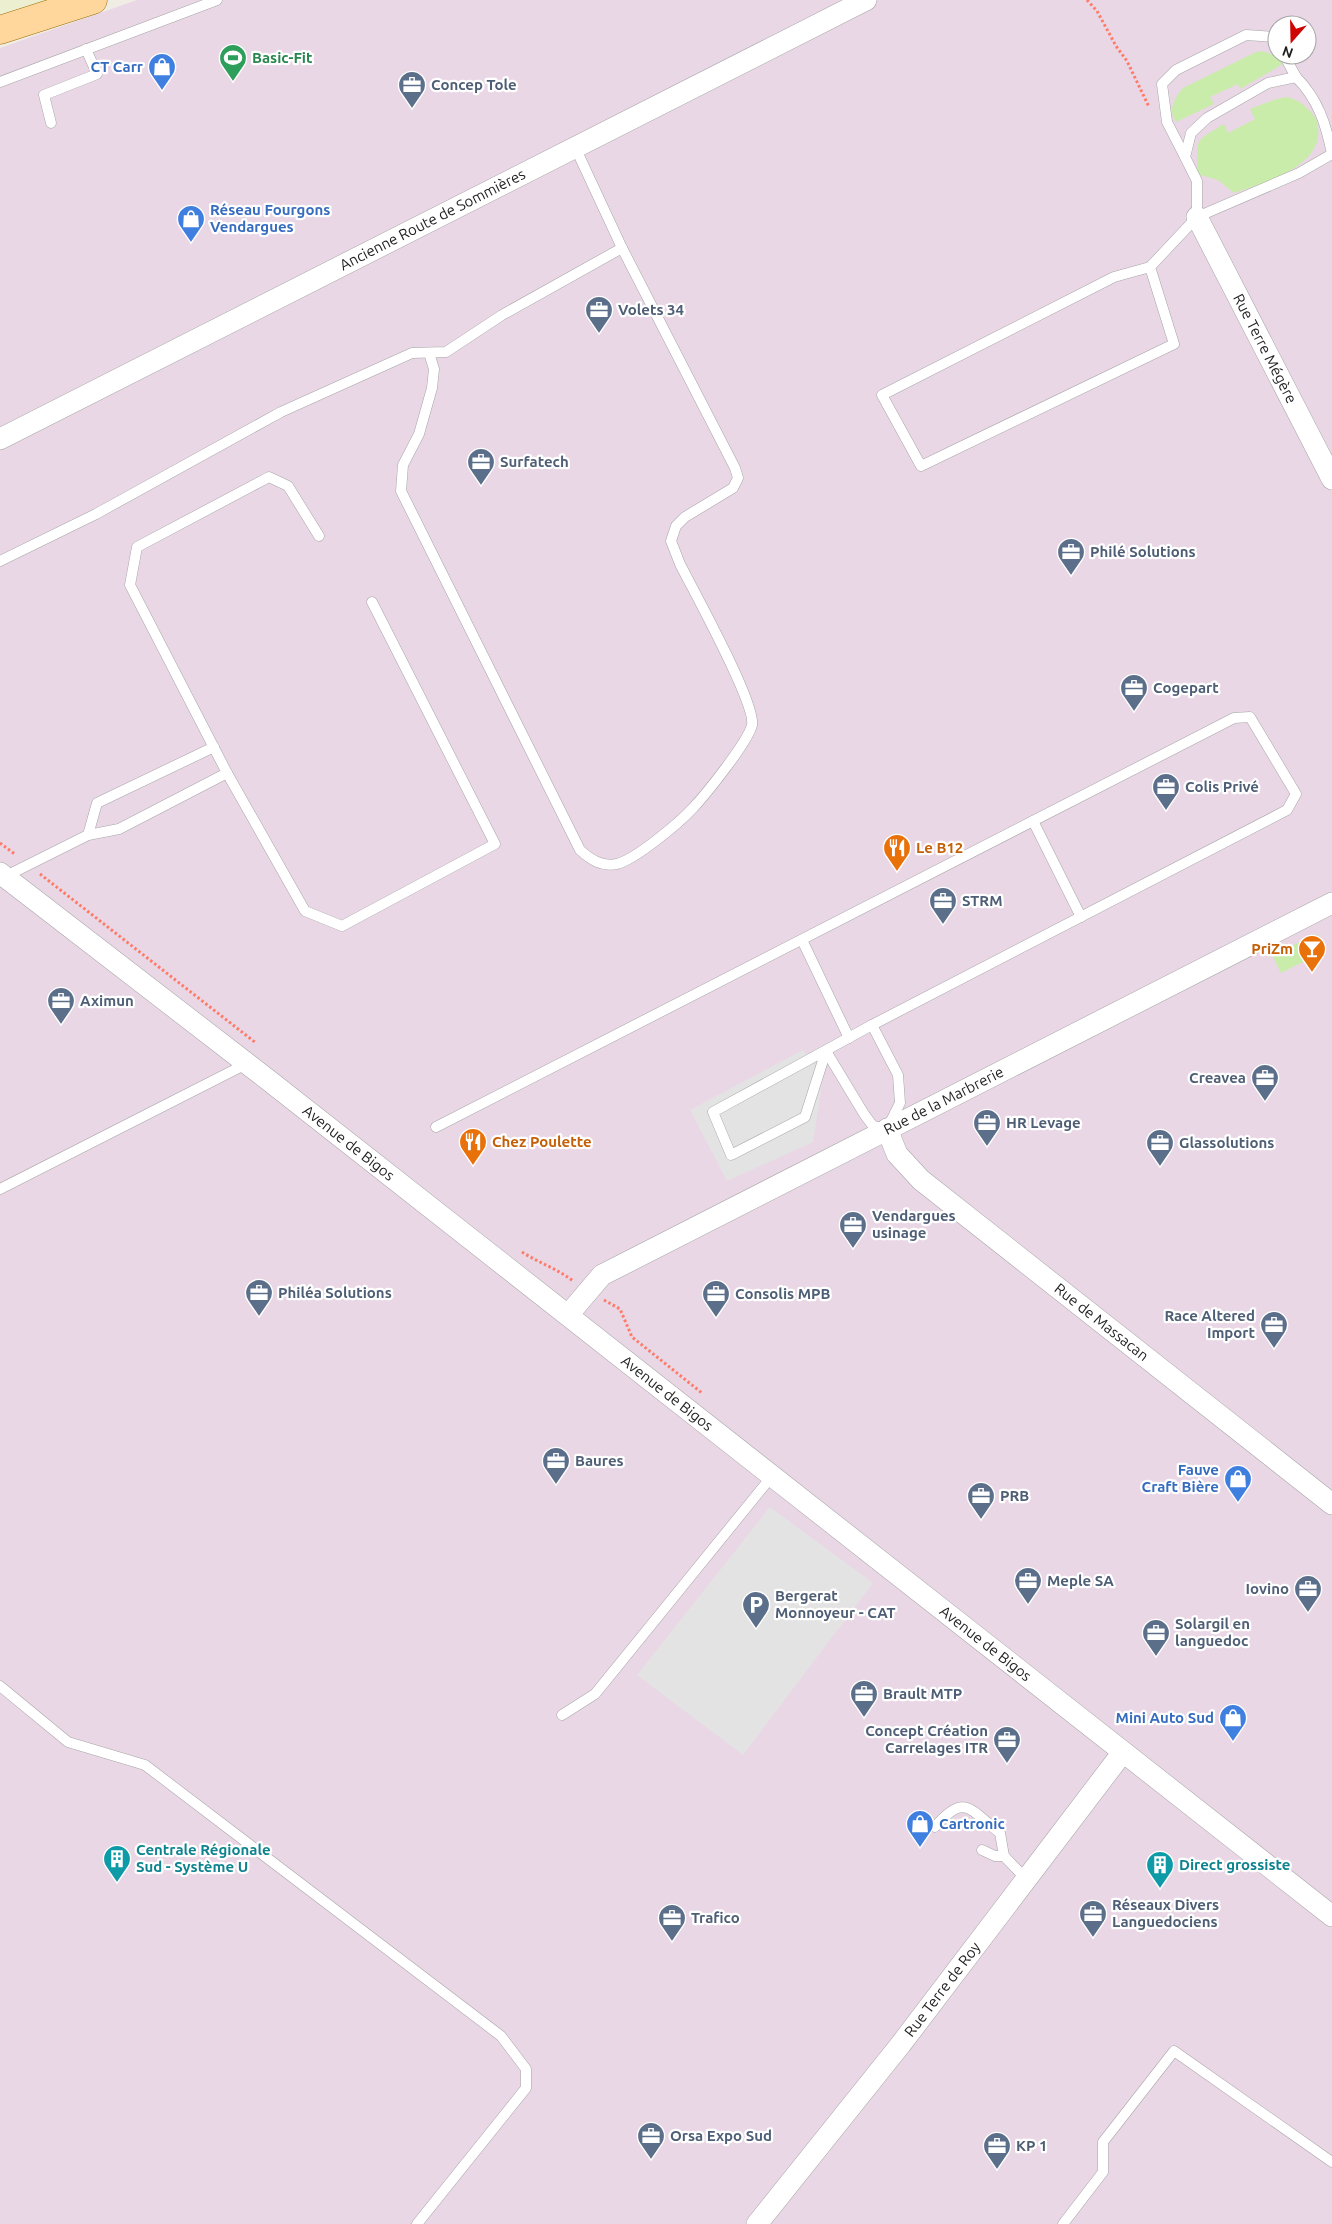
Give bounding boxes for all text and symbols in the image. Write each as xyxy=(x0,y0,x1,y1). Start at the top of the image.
north arrow xyxy=(1267,15,1317,65)
sports icon: Basic-Fit xyxy=(218,43,248,82)
text: N xyxy=(1280,43,1295,62)
place label: Basic-Fit xyxy=(252,49,313,66)
shop icon: CT Carr xyxy=(147,52,177,91)
place label: CT Carr xyxy=(90,58,144,75)
office icon: Concep Tole xyxy=(397,70,427,109)
place label: Concep Tole xyxy=(431,76,517,93)
street label: Ancienne Route de Sommières xyxy=(337,165,528,273)
place label: Réseau Fourgons Vendargues xyxy=(210,201,330,235)
shop icon: Réseau Fourgons Vendargues xyxy=(176,204,206,243)
street label: Rue Terre Mégère xyxy=(1230,291,1300,406)
office icon: Volets 34 xyxy=(584,295,614,334)
place label: Volets 34 xyxy=(618,301,684,318)
office icon: Surfatech xyxy=(466,447,496,486)
place label: Surfatech xyxy=(500,453,569,470)
office icon: Philé Solutions xyxy=(1056,537,1086,576)
place label: Philé Solutions xyxy=(1090,543,1196,560)
office icon: Cogepart xyxy=(1119,673,1149,712)
place label: Cogepart xyxy=(1153,679,1219,696)
office icon: Colis Privé xyxy=(1151,772,1181,811)
place label: Colis Privé xyxy=(1185,778,1259,795)
restaurant icon: Le B12 xyxy=(882,833,912,872)
place label: Le B12 xyxy=(916,839,963,856)
office icon: STRM xyxy=(928,886,958,925)
place label: STRM xyxy=(962,892,1002,909)
bar icon: PriZm xyxy=(1297,934,1327,973)
place label: PriZm xyxy=(1251,940,1293,957)
office icon: Aximun xyxy=(46,986,76,1025)
place label: Aximun xyxy=(80,992,134,1009)
street label: Rue de la Marbrerie xyxy=(881,1063,1006,1138)
office icon: Creavea xyxy=(1250,1063,1280,1102)
place label: Creavea xyxy=(1189,1069,1246,1086)
street label: Avenue de Bigos xyxy=(300,1102,398,1184)
office icon: HR Levage xyxy=(972,1108,1002,1147)
place label: HR Levage xyxy=(1006,1114,1081,1131)
restaurant icon: Chez Poulette xyxy=(458,1127,488,1166)
office icon: Glassolutions xyxy=(1145,1128,1175,1167)
place label: Chez Poulette xyxy=(492,1133,592,1150)
place label: Glassolutions xyxy=(1179,1134,1274,1151)
place label: Vendargues usinage xyxy=(872,1207,956,1241)
office icon: Vendargues usinage xyxy=(838,1210,868,1249)
office icon: Philéa Solutions xyxy=(244,1278,274,1317)
office icon: Consolis MPB xyxy=(701,1279,731,1318)
street label: Rue de Massacan xyxy=(1051,1280,1152,1364)
place label: Philéa Solutions xyxy=(278,1284,392,1301)
place label: Consolis MPB xyxy=(735,1285,831,1302)
place label: Race Altered Import xyxy=(1164,1307,1256,1341)
office icon: Race Altered Import xyxy=(1259,1310,1289,1349)
street label: Avenue de Bigos xyxy=(618,1352,716,1434)
office icon: Baures xyxy=(541,1446,571,1485)
place label: Baures xyxy=(575,1452,624,1469)
place label: Fauve Craft Bière xyxy=(1142,1461,1219,1495)
shop icon: Fauve Craft Bière xyxy=(1223,1464,1253,1503)
office icon: PRB xyxy=(966,1481,996,1520)
place label: PRB xyxy=(1000,1487,1029,1504)
office icon: Meple SA xyxy=(1013,1566,1043,1605)
place label: Meple SA xyxy=(1047,1572,1114,1589)
office icon: Iovino xyxy=(1293,1574,1323,1613)
place label: Iovino xyxy=(1246,1580,1289,1597)
place label: Bergerat Monnoyeur - CAT xyxy=(775,1587,896,1621)
parking icon: Bergerat Monnoyeur - CAT xyxy=(741,1590,771,1629)
street label: Avenue de Bigos xyxy=(937,1602,1035,1684)
place label: Solargil en languedoc xyxy=(1175,1615,1250,1649)
office icon: Solargil en languedoc xyxy=(1141,1618,1171,1657)
office icon: Brault MTP xyxy=(849,1679,879,1718)
place label: Brault MTP xyxy=(883,1685,962,1702)
shop icon: Mini Auto Sud xyxy=(1218,1703,1248,1742)
place label: Mini Auto Sud xyxy=(1116,1709,1214,1726)
place label: Concept Création Carrelages ITR xyxy=(865,1722,988,1756)
office icon: Concept Création Carrelages ITR xyxy=(992,1725,1022,1764)
shop icon: Cartronic xyxy=(905,1809,935,1848)
place label: Cartronic xyxy=(939,1815,1005,1832)
place label: Centrale Régionale Sud - Système U xyxy=(136,1841,271,1875)
building icon: Centrale Régionale Sud - Système U xyxy=(102,1844,132,1883)
building icon: Direct grossiste xyxy=(1145,1850,1175,1889)
place label: Direct grossiste xyxy=(1179,1856,1290,1873)
place label: Réseaux Divers Languedociens xyxy=(1112,1896,1219,1930)
office icon: Réseaux Divers Languedociens xyxy=(1078,1899,1108,1938)
office icon: Trafico xyxy=(657,1903,687,1942)
place label: Trafico xyxy=(691,1909,740,1926)
street label: Rue Terre de Roy xyxy=(901,1938,983,2040)
office icon: Orsa Expo Sud xyxy=(636,2121,666,2160)
place label: Orsa Expo Sud xyxy=(670,2127,772,2144)
office icon: KP 1 xyxy=(982,2131,1012,2170)
place label: KP 1 xyxy=(1016,2137,1048,2154)

